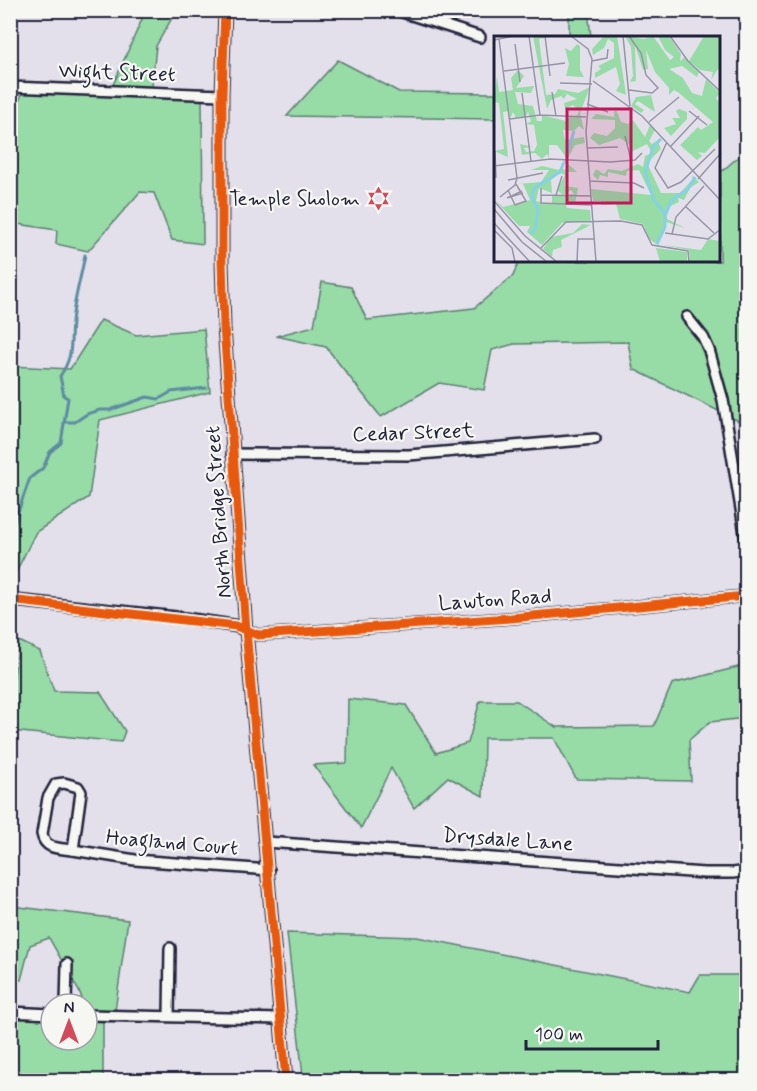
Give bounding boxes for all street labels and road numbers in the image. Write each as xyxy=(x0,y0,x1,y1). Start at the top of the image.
street label: Wight Street xyxy=(58,57,176,91)
street label: Cedar Street xyxy=(352,417,475,449)
street label: North Bridge Street xyxy=(199,425,239,599)
street label: Lawton Road xyxy=(438,582,552,618)
street label: Drysdale Lane xyxy=(442,821,574,859)
street label: Hoagland Court xyxy=(105,823,239,865)

